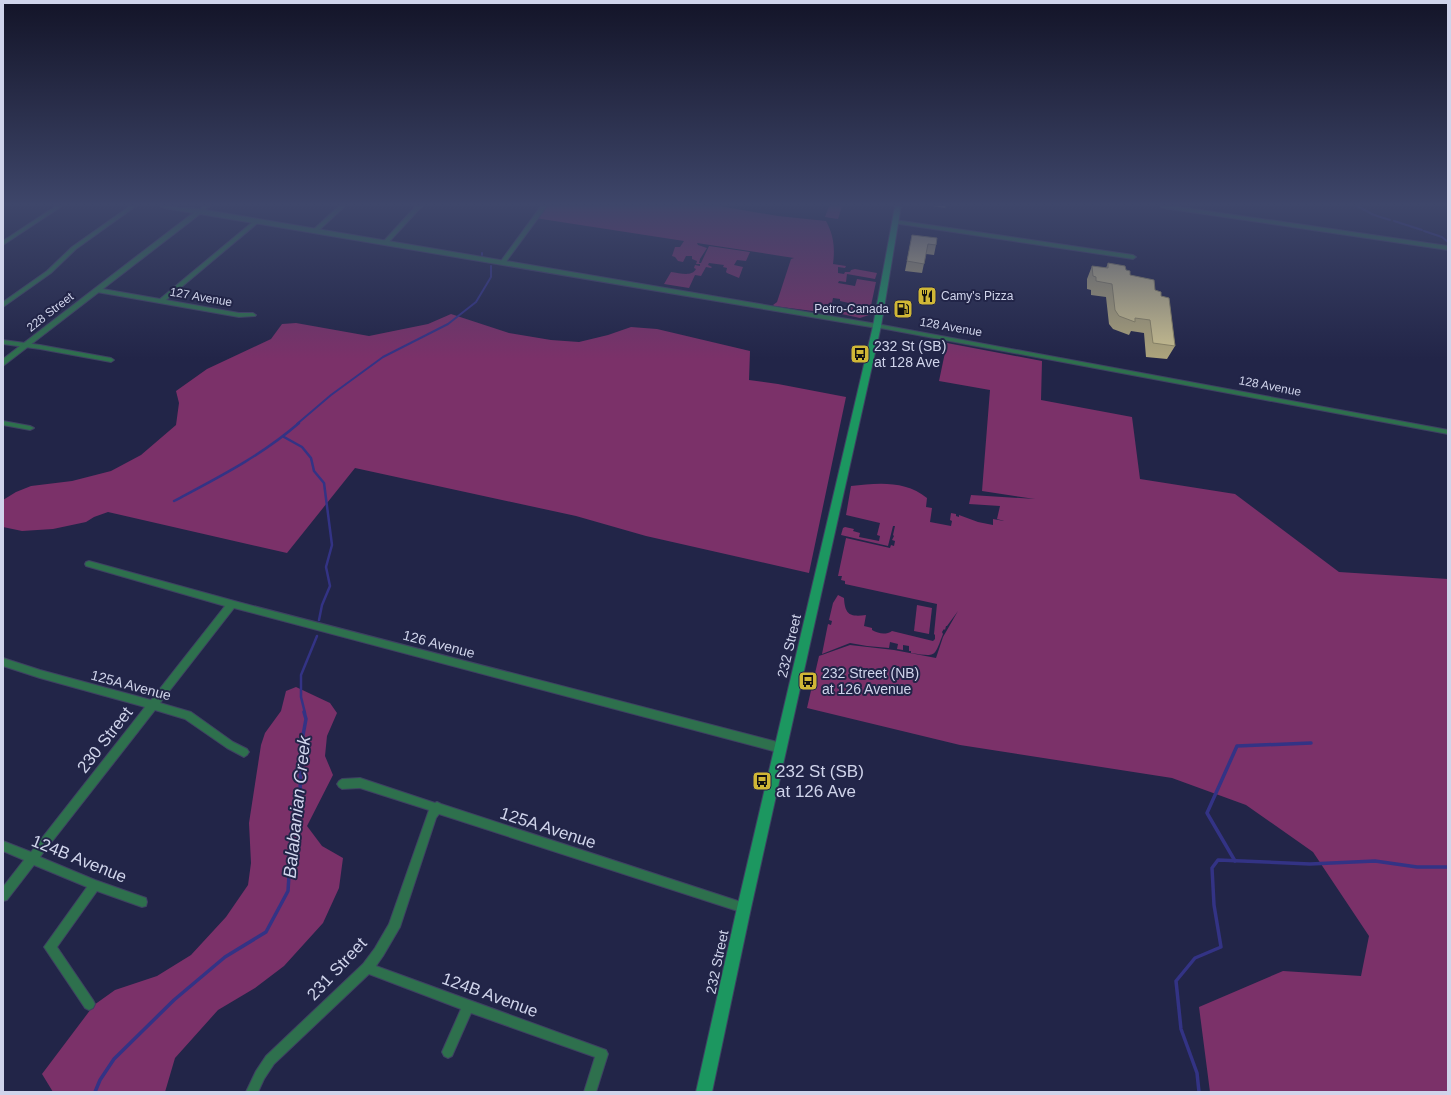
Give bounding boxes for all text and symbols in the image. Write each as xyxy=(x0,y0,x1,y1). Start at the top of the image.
street label: 127 Avenue xyxy=(169,285,234,309)
restaurant icon: Camy's Pizza xyxy=(916,285,938,307)
street label: 228 Street xyxy=(24,289,77,335)
place label: Camy's Pizza xyxy=(941,289,1014,303)
fuel station icon: Petro-Canada xyxy=(892,298,914,320)
place label: Petro-Canada xyxy=(814,302,889,316)
street label: 128 Avenue xyxy=(919,315,984,339)
place label: 232 St (SB) at 128 Ave xyxy=(874,338,946,370)
bus stop icon: 232 St (SB) at 128 Ave xyxy=(849,343,871,365)
street label: 128 Avenue xyxy=(1238,373,1303,399)
street label: 232 Street xyxy=(774,613,804,679)
street label: 126 Avenue xyxy=(401,627,477,661)
place label: 232 Street (NB) at 126 Avenue xyxy=(822,665,919,697)
street label: 125A Avenue xyxy=(89,667,173,703)
bus stop icon: 232 Street (NB) at 126 Avenue xyxy=(797,670,819,692)
street label: 230 Street xyxy=(73,703,137,777)
water label: Balabanian Creek xyxy=(280,734,315,879)
place label: 232 St (SB) at 126 Ave xyxy=(776,762,864,801)
bus stop icon: 232 St (SB) at 126 Ave xyxy=(751,770,773,792)
street label: 125A Avenue xyxy=(498,804,598,852)
street label: 124B Avenue xyxy=(29,831,129,887)
street label: 232 Street xyxy=(702,929,732,995)
street label: 231 Street xyxy=(303,934,371,1004)
street label: 124B Avenue xyxy=(439,969,541,1021)

